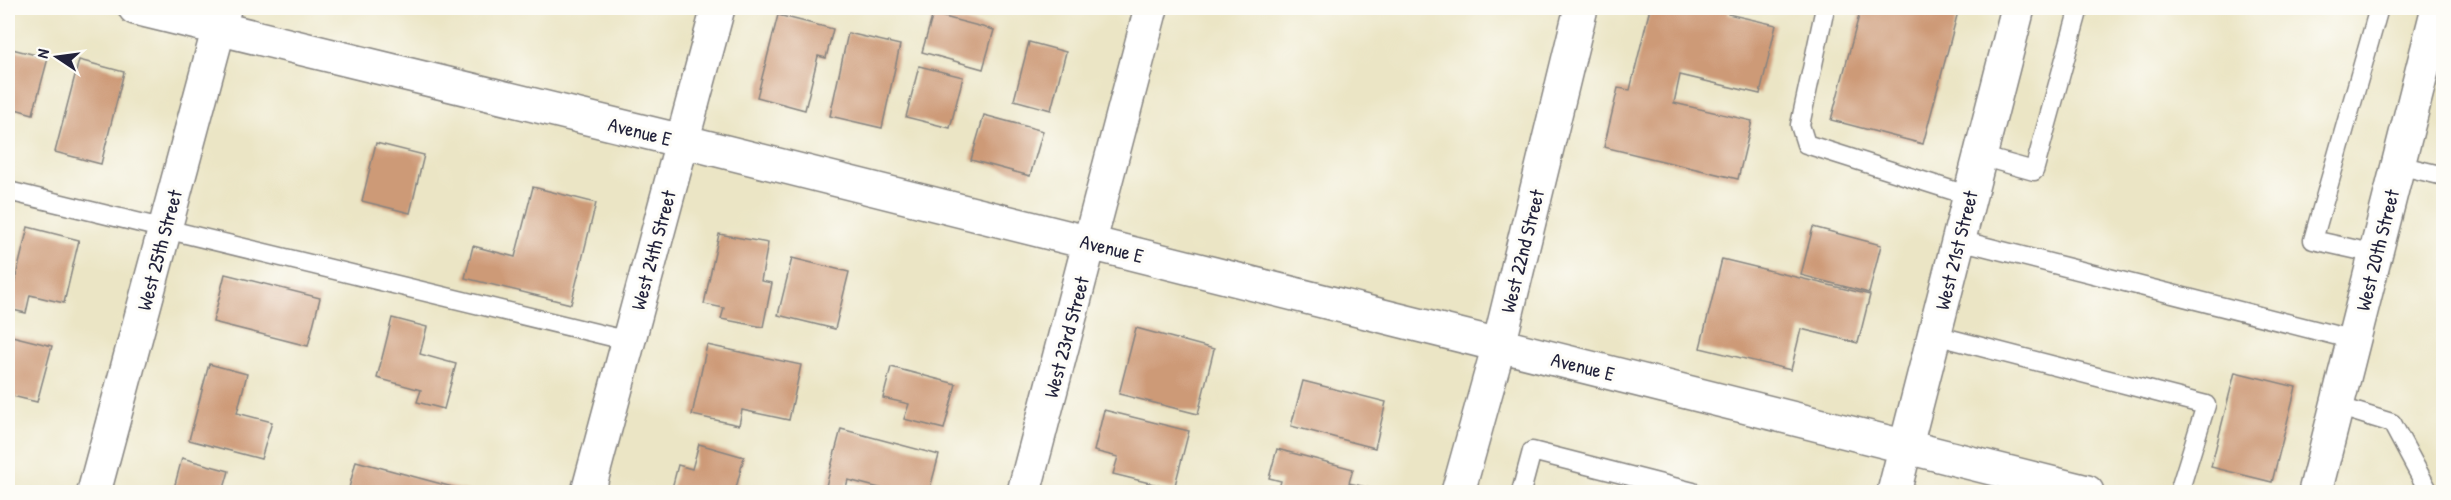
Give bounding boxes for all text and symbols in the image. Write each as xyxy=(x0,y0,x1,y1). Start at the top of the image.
north arrow xyxy=(27,27,87,87)
text: N xyxy=(31,47,54,60)
street label: Avenue E xyxy=(606,110,675,152)
street label: West 22nd Street xyxy=(1494,185,1551,315)
street label: West 20th Street xyxy=(2349,185,2405,314)
street label: West 25th Street xyxy=(130,186,188,313)
street label: West 24th Street xyxy=(624,186,682,313)
street label: West 21st Street xyxy=(1928,187,1984,312)
street label: Avenue E xyxy=(1078,227,1147,269)
street label: West 23rd Street xyxy=(1037,272,1095,401)
street label: Avenue E xyxy=(1549,345,1618,387)

